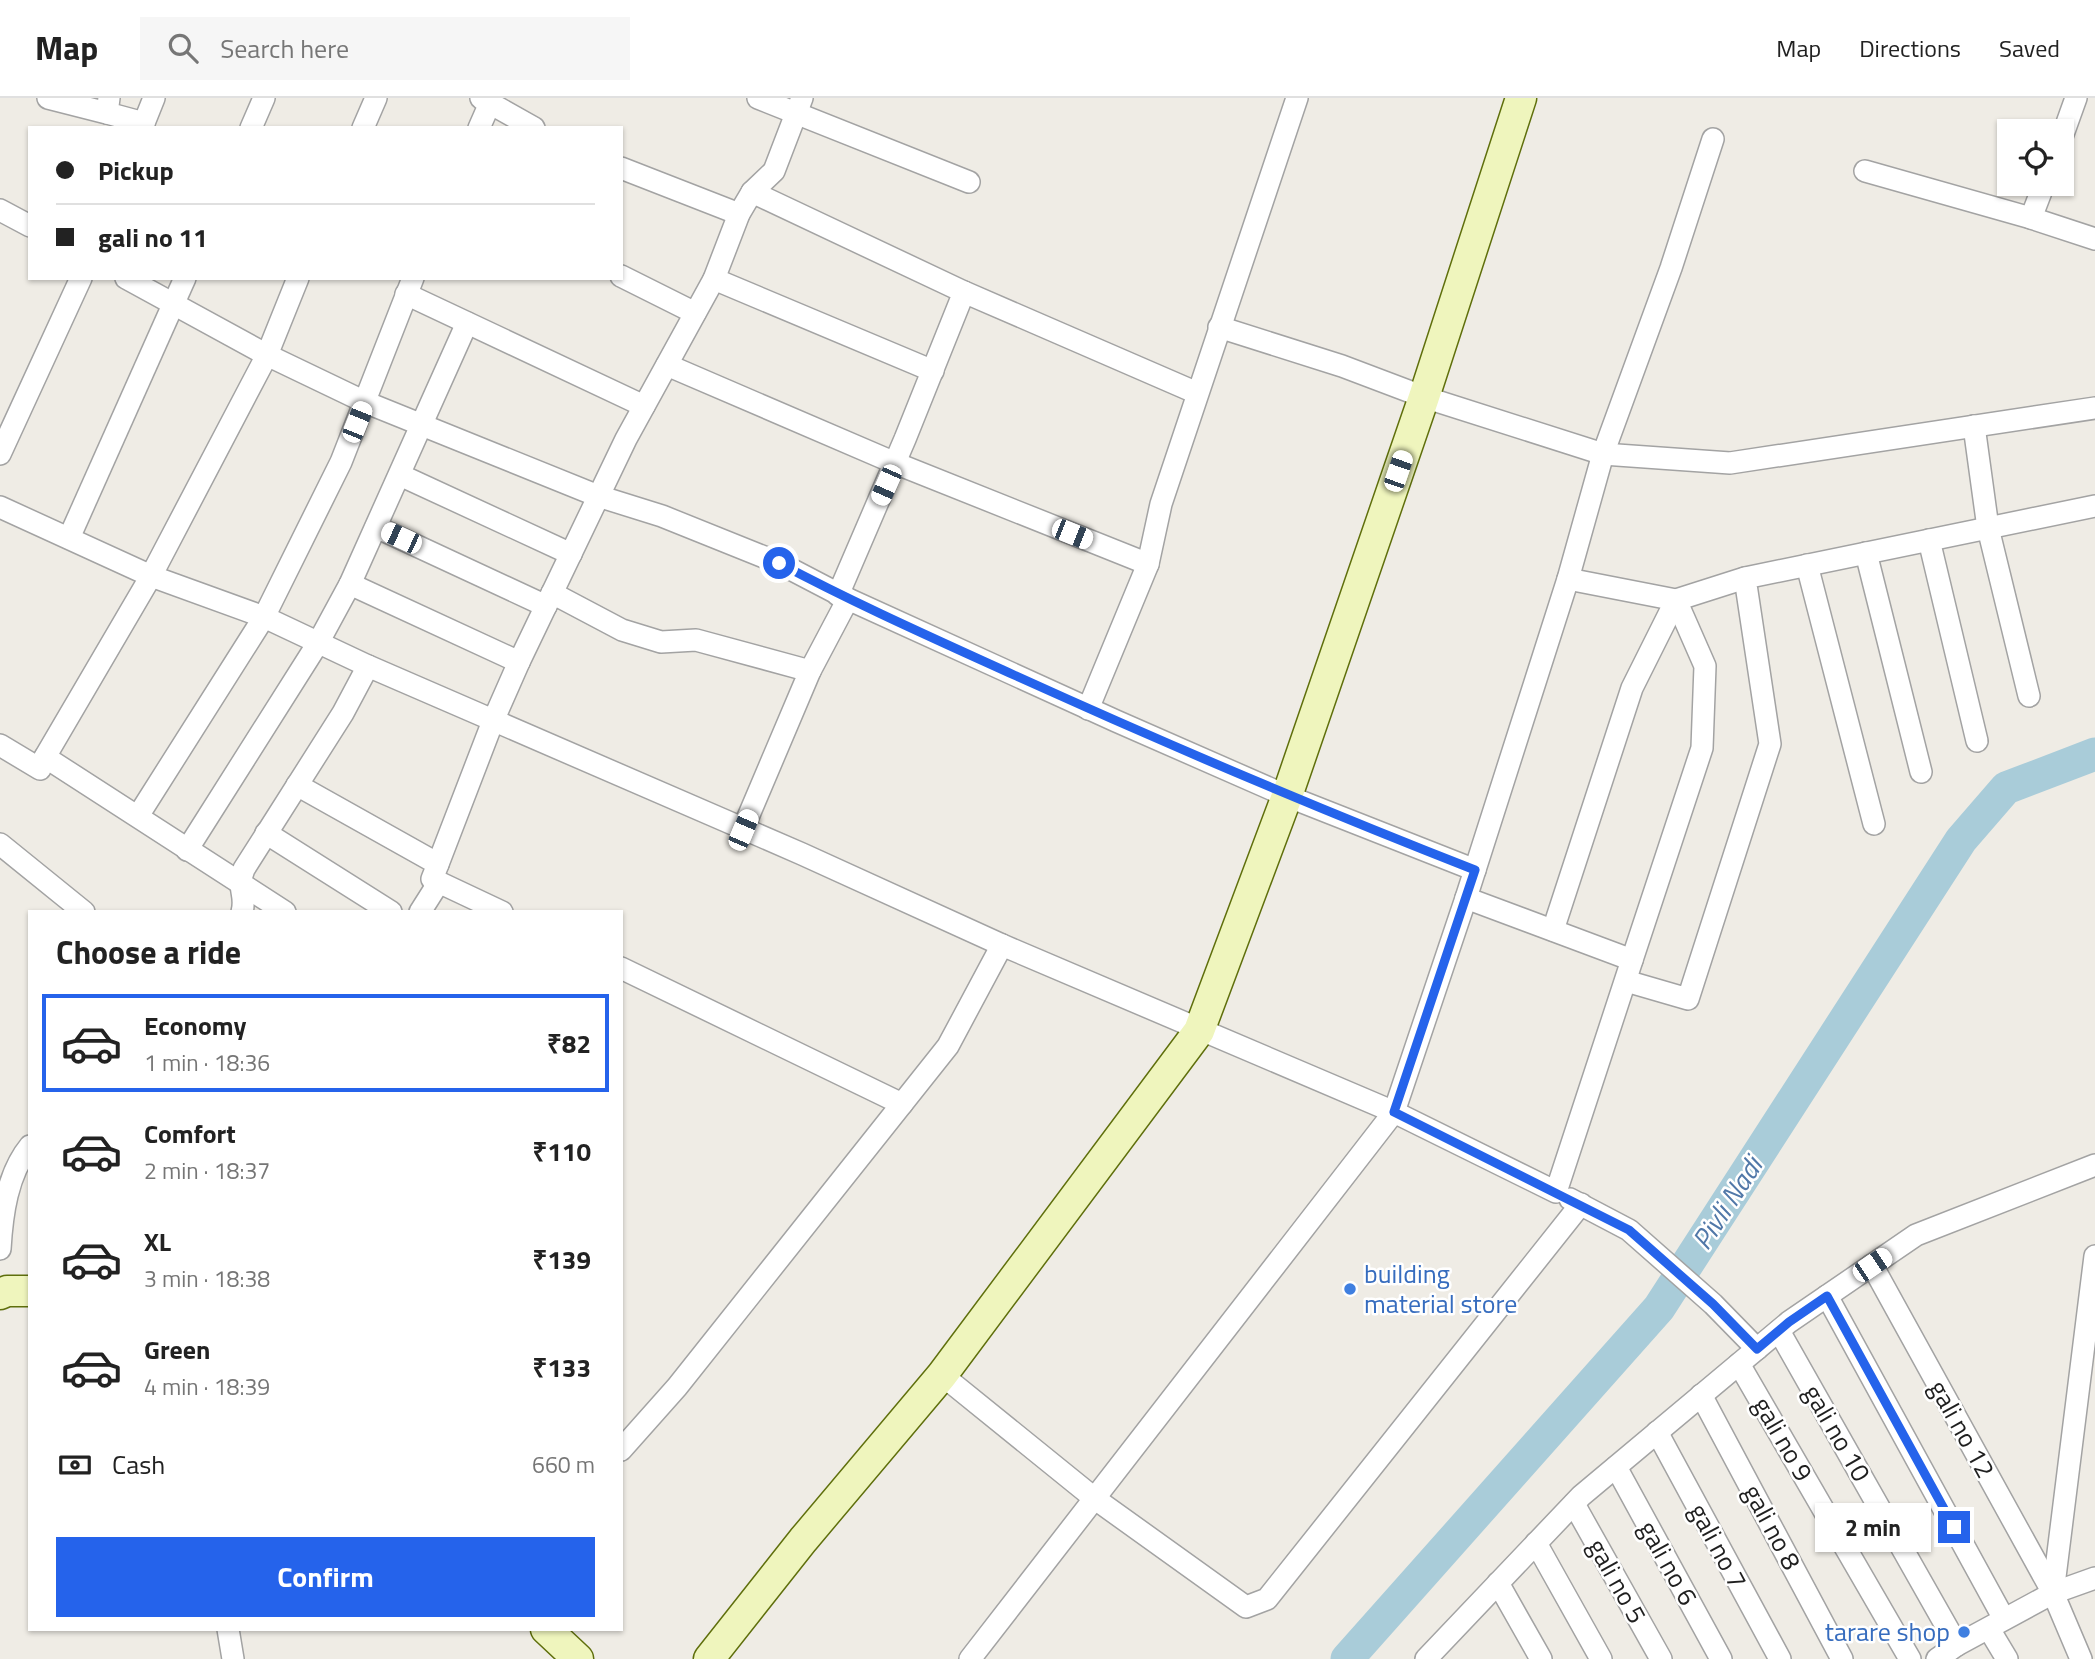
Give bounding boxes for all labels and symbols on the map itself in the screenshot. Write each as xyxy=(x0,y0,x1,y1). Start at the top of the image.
car xyxy=(340,399,375,445)
car xyxy=(1382,448,1415,494)
car xyxy=(868,462,905,508)
car xyxy=(1049,516,1096,552)
car xyxy=(378,520,425,556)
route start xyxy=(763,547,795,579)
car xyxy=(726,807,761,853)
water label: Pivli Nadi xyxy=(1680,1145,1774,1258)
car xyxy=(1849,1245,1896,1285)
place label: building material store xyxy=(1364,1254,1517,1323)
marker: building material store xyxy=(1342,1281,1358,1297)
street label: gali no 12 xyxy=(1920,1373,2005,1485)
street label: gali no 10 xyxy=(1794,1377,1881,1489)
street label: gali no 9 xyxy=(1744,1389,1823,1488)
street label: gali no 8 xyxy=(1734,1477,1811,1576)
street label: gali no 7 xyxy=(1680,1496,1757,1595)
callout: 2 min xyxy=(1814,1502,1930,1552)
route end xyxy=(1938,1511,1970,1543)
street label: gali no 6 xyxy=(1629,1513,1708,1612)
street label: gali no 5 xyxy=(1578,1531,1657,1630)
place label: tarare shop xyxy=(1825,1612,1950,1651)
marker: tarare shop xyxy=(1956,1624,1972,1640)

